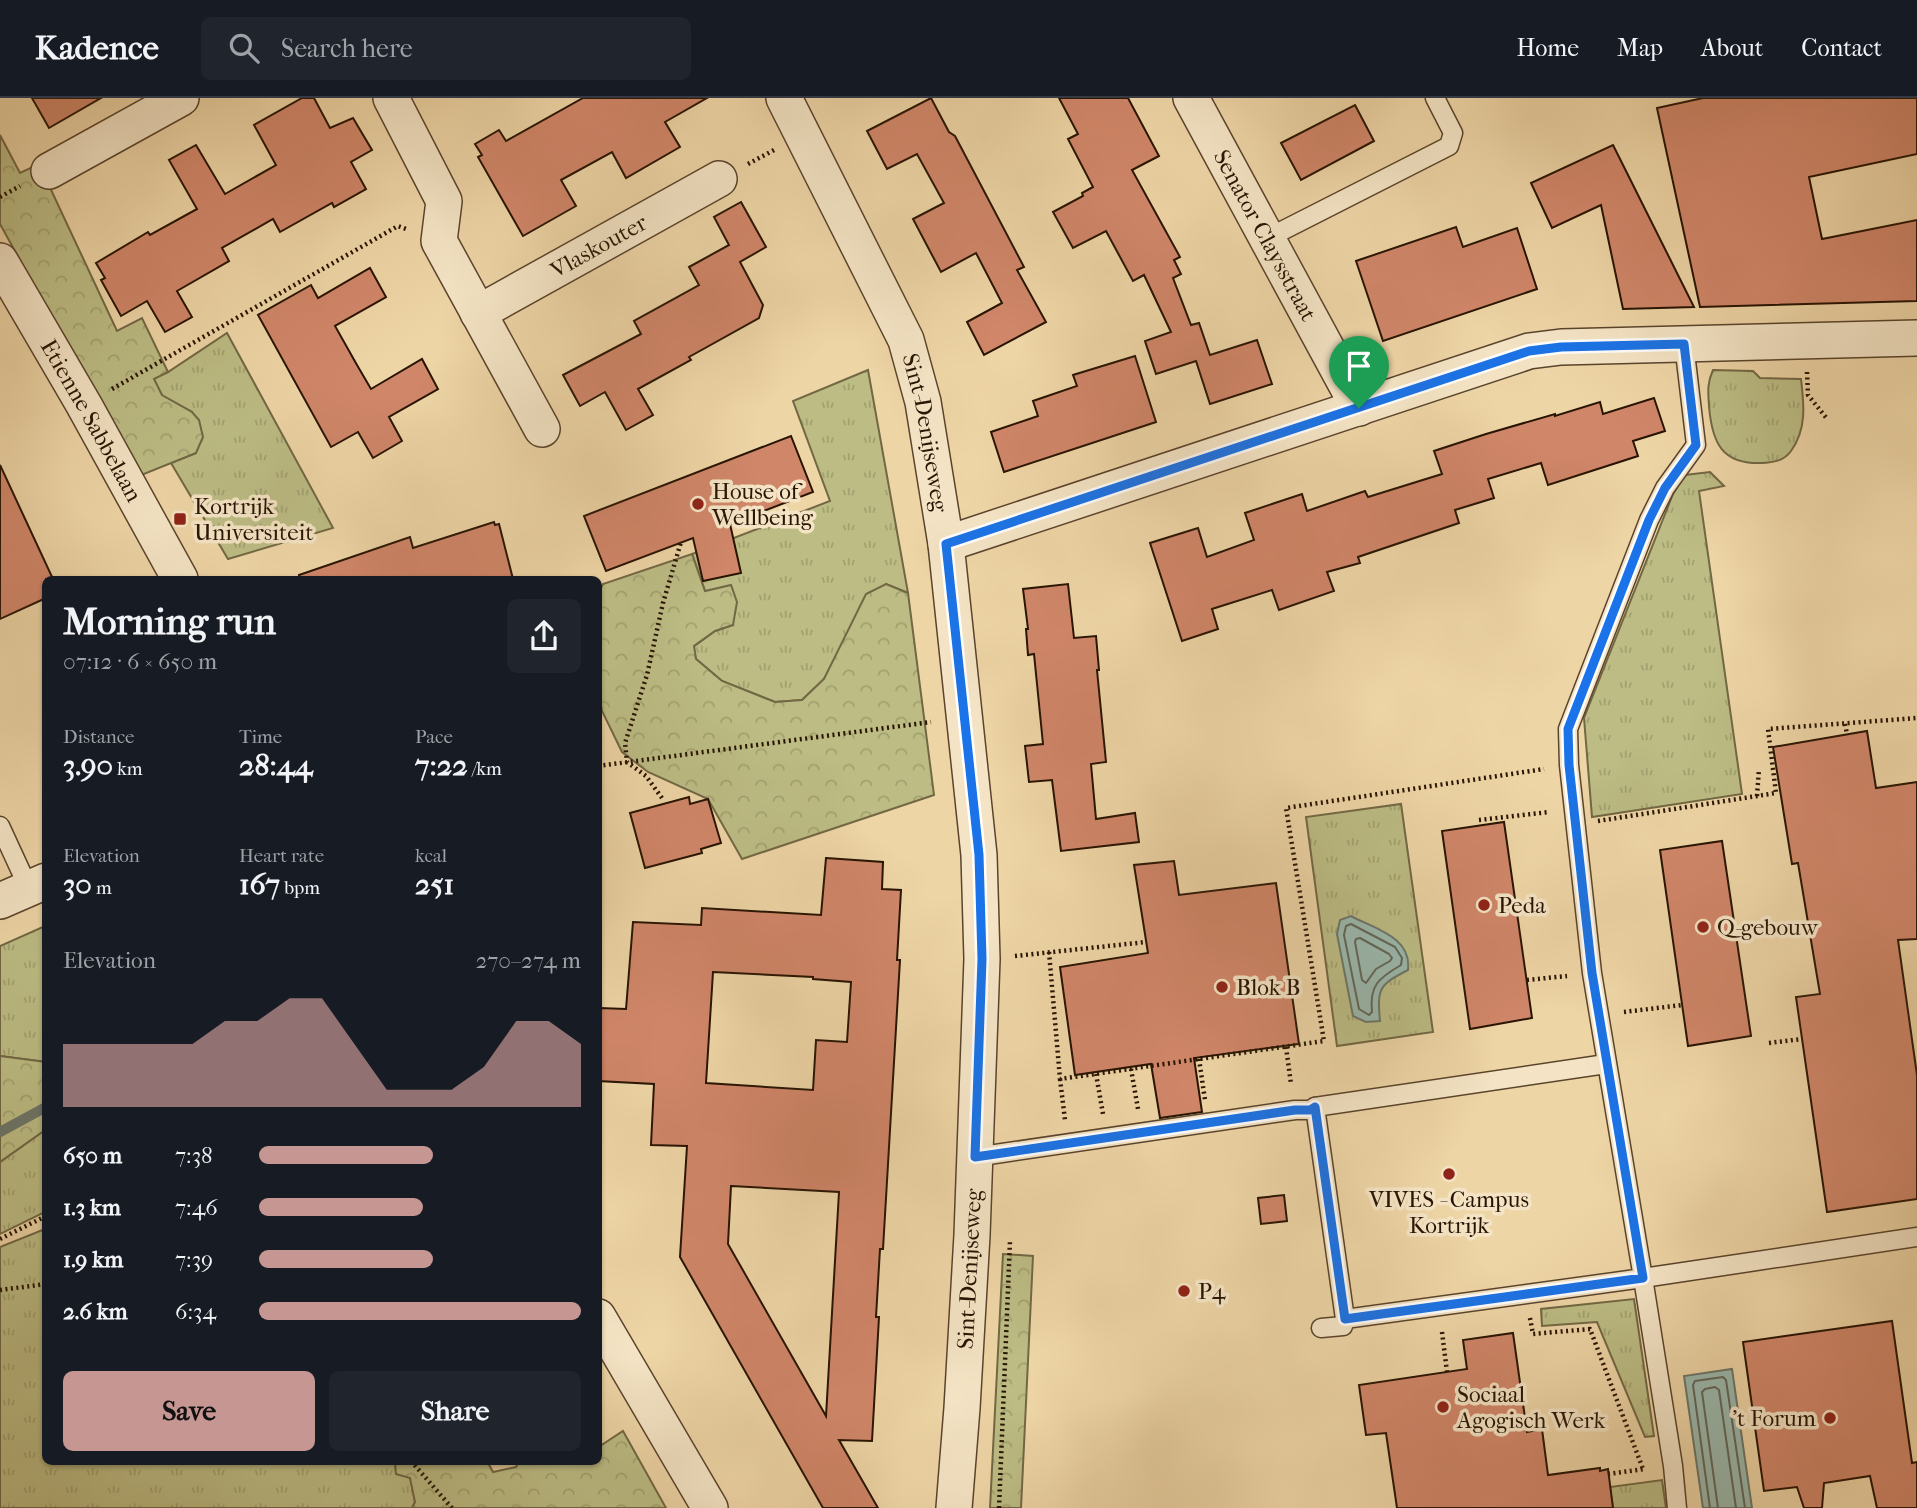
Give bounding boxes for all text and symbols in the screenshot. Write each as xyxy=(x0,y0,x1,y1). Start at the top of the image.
search box xyxy=(201,17,691,80)
text: Kadence xyxy=(35,29,159,68)
icon: search xyxy=(225,29,263,67)
text: Search here xyxy=(281,33,413,64)
text: Home xyxy=(1517,34,1579,62)
text: Map xyxy=(1617,34,1663,62)
text: About xyxy=(1701,34,1763,62)
text: Contact xyxy=(1801,34,1882,62)
street label: Senator Claysstraat xyxy=(1208,145,1322,326)
street label: Vlaskouter xyxy=(545,209,652,284)
street label: Etienne Sabbelaan xyxy=(35,335,148,507)
pin xyxy=(1329,336,1389,408)
icon: arrive xyxy=(1340,347,1378,385)
street label: Sint-Denijseweg xyxy=(896,351,954,515)
place label: House of Wellbeing xyxy=(711,478,813,531)
place label: Kortrijk Universiteit xyxy=(194,493,313,546)
marker: House of Wellbeing xyxy=(690,496,706,512)
marker: Kortrijk Universiteit xyxy=(172,511,188,527)
text: Morning run xyxy=(63,599,276,644)
button: share xyxy=(507,599,581,673)
text: 07:12 · 6 × 650 m xyxy=(63,648,217,675)
text: Distance xyxy=(63,726,134,748)
text: Time xyxy=(239,726,282,748)
text: Pace xyxy=(415,726,453,748)
text: 3.90 xyxy=(63,748,113,783)
text: 28:44 xyxy=(239,748,312,783)
text: 7:22 xyxy=(415,748,468,783)
text: km xyxy=(113,758,143,780)
text: /km xyxy=(468,758,502,780)
text: Elevation xyxy=(63,845,140,867)
text: Heart rate xyxy=(239,845,324,867)
text: kcal xyxy=(415,845,447,867)
text: 30 xyxy=(63,867,92,902)
text: 167 xyxy=(239,867,280,902)
text: 251 xyxy=(415,867,454,902)
text: m xyxy=(92,877,112,899)
text: bpm xyxy=(280,877,320,899)
place label: Peda xyxy=(1498,892,1546,919)
marker: Peda xyxy=(1476,897,1492,913)
place label: Q-gebouw xyxy=(1717,914,1819,941)
marker: Q-gebouw xyxy=(1695,919,1711,935)
text: Elevation xyxy=(63,947,156,974)
text: 270–274 m xyxy=(476,947,581,974)
place label: Blok B xyxy=(1236,974,1300,1001)
marker: Blok B xyxy=(1214,979,1230,995)
text: 650 m xyxy=(63,1142,122,1169)
text: 7:38 xyxy=(175,1142,213,1169)
marker: VIVES - Campus Kortrijk xyxy=(1441,1166,1457,1182)
place label: VIVES - Campus Kortrijk xyxy=(1368,1186,1529,1239)
street label: Sint-Denijseweg xyxy=(952,1187,987,1350)
text: 1.3 km xyxy=(63,1194,121,1221)
text: 7:46 xyxy=(175,1194,218,1221)
text: 1.9 km xyxy=(63,1246,123,1273)
text: 7:39 xyxy=(175,1246,213,1273)
place label: P4 xyxy=(1198,1278,1227,1305)
marker: P4 xyxy=(1176,1283,1192,1299)
text: 2.6 km xyxy=(63,1298,128,1325)
text: 6:34 xyxy=(175,1298,216,1325)
button: Save xyxy=(63,1371,315,1451)
button: Share xyxy=(329,1371,581,1451)
place label: Sociaal Agogisch Werk xyxy=(1456,1381,1606,1434)
marker: Sociaal Agogisch Werk xyxy=(1435,1399,1451,1415)
place label: 't Forum xyxy=(1732,1405,1816,1432)
marker: 't Forum xyxy=(1822,1410,1838,1426)

